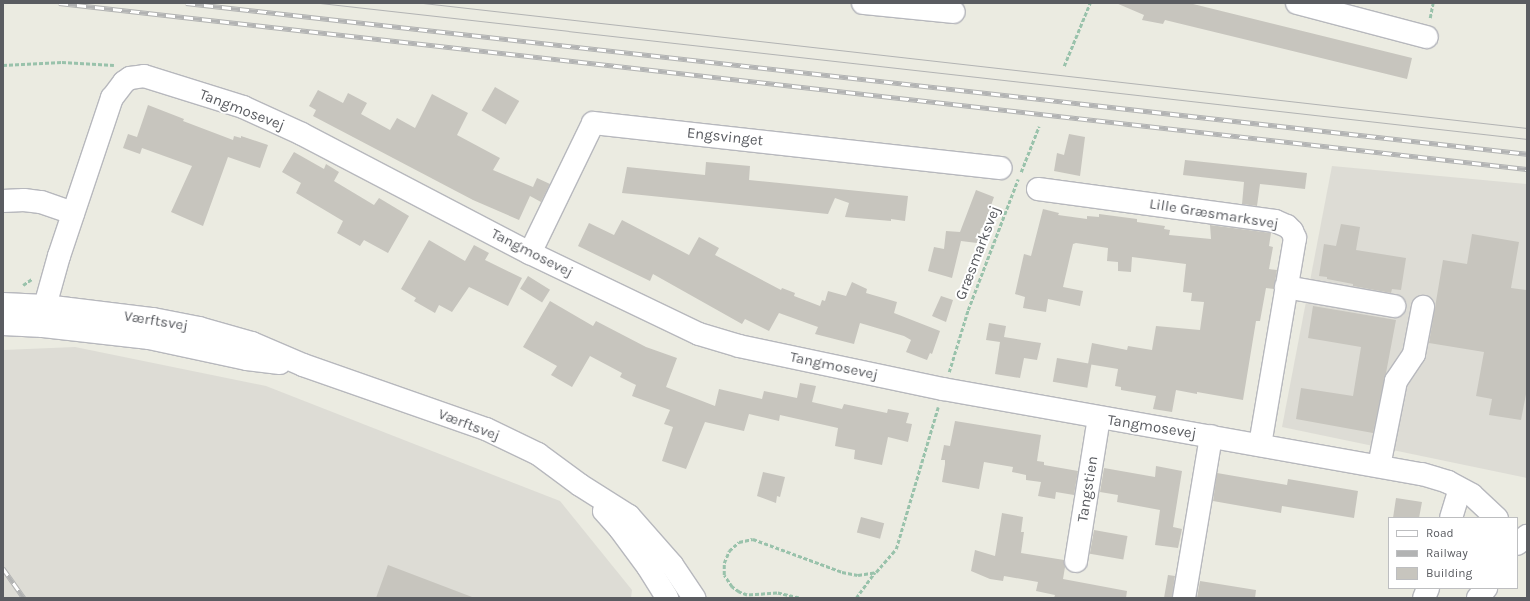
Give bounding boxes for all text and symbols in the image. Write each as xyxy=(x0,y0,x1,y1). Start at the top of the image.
street label: Tangmosevej xyxy=(197,86,287,134)
street label: Engsvinget xyxy=(686,124,764,150)
street label: Lille Græsmarksvej xyxy=(1148,195,1280,233)
street label: Græsmarksvej xyxy=(952,203,1004,303)
street label: Tangmosevej xyxy=(488,225,576,281)
street label: Værftsvej xyxy=(123,307,189,335)
street label: Tangmosevej xyxy=(788,348,880,384)
street label: Værftsvej xyxy=(436,405,502,445)
street label: Tangmosevej xyxy=(1106,411,1198,443)
street label: Tangstien xyxy=(1074,455,1102,523)
legend xyxy=(1388,517,1518,589)
text: Road xyxy=(1426,526,1454,540)
text: Railway xyxy=(1426,546,1468,560)
text: Building xyxy=(1426,566,1472,580)

